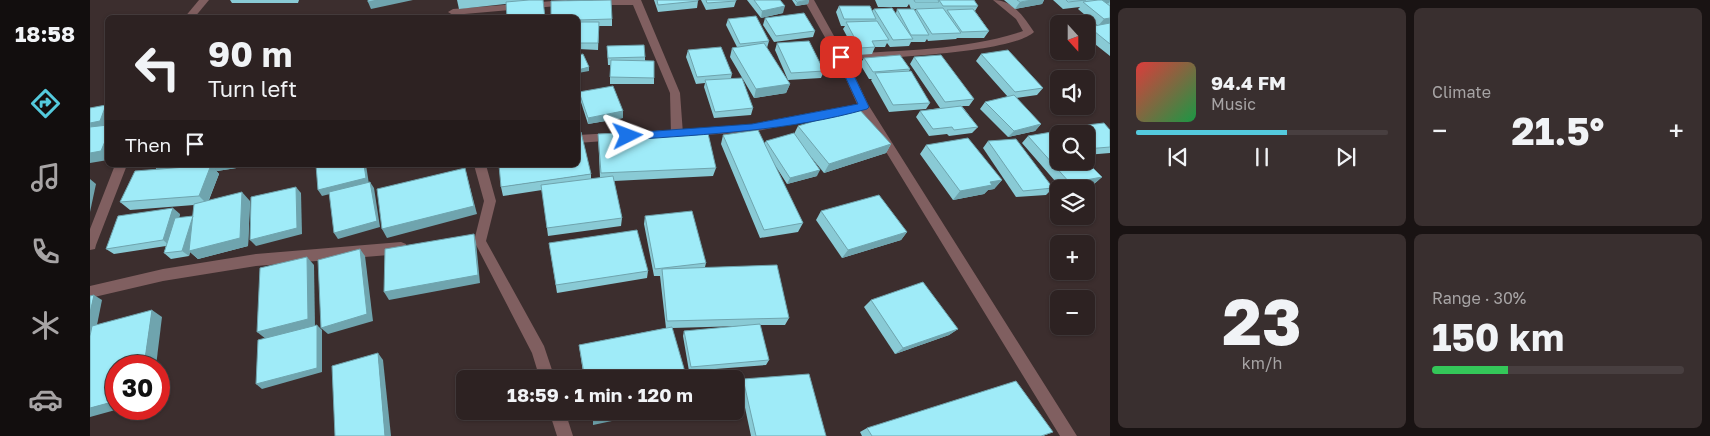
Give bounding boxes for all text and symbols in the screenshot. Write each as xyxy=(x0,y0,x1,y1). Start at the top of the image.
north arrow xyxy=(1050,15,1095,60)
map controls xyxy=(1050,15,1095,335)
text: 18:58 xyxy=(15,20,75,47)
text: 90 m xyxy=(208,33,292,75)
icon: left xyxy=(125,35,190,100)
pin xyxy=(820,36,862,78)
icon: arrive xyxy=(827,43,855,71)
button: sound xyxy=(1050,70,1095,115)
text: 94.4 FM xyxy=(1211,71,1286,94)
text: Turn left xyxy=(208,75,297,102)
text: Climate xyxy=(1432,82,1491,102)
icon: directions xyxy=(28,86,63,121)
text: Music xyxy=(1211,94,1256,114)
text: 21.5° xyxy=(1512,108,1604,153)
position arrow xyxy=(601,109,653,161)
text: − xyxy=(1432,114,1447,147)
text: + xyxy=(1669,114,1684,147)
button: search xyxy=(1050,125,1095,170)
icon: arrive xyxy=(181,130,209,158)
text: Then xyxy=(125,133,171,156)
icon: previous xyxy=(1164,143,1192,171)
icon: pause xyxy=(1248,143,1276,171)
icon: next xyxy=(1332,143,1360,171)
icon: music xyxy=(28,160,63,195)
button: layers xyxy=(1050,180,1095,225)
icon: phone xyxy=(28,234,63,269)
button: + xyxy=(1050,235,1095,280)
text: 23 xyxy=(1222,281,1302,359)
text: Range · 30% xyxy=(1432,288,1526,308)
button: − xyxy=(1050,290,1095,335)
icon: climate xyxy=(28,308,63,343)
text: 150 km xyxy=(1432,314,1564,359)
text: km/h xyxy=(1242,353,1282,373)
speed limit sign: 30 xyxy=(105,355,170,420)
icon: car xyxy=(28,382,63,417)
text: 18:59 · 1 min · 120 m xyxy=(507,383,693,406)

